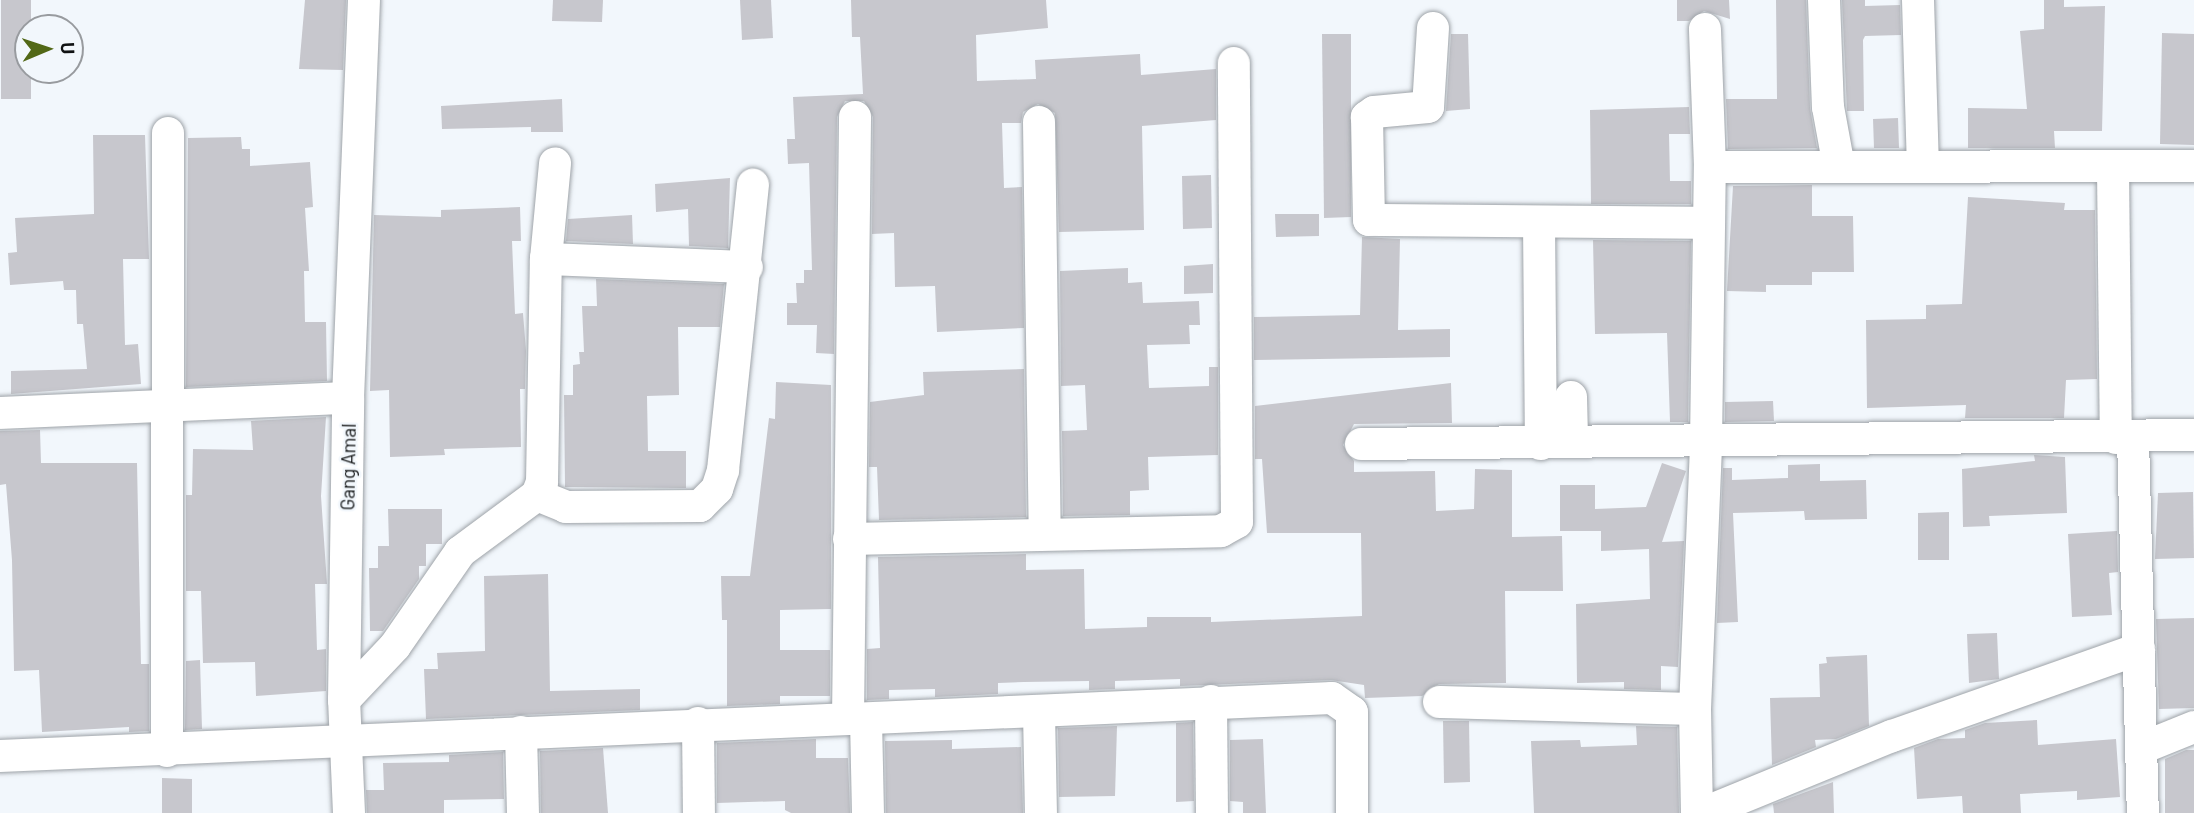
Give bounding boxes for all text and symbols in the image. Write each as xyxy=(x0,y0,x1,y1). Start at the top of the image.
north arrow xyxy=(14,14,84,84)
text: U xyxy=(57,42,80,55)
street label: Gang Amal xyxy=(336,423,360,511)

